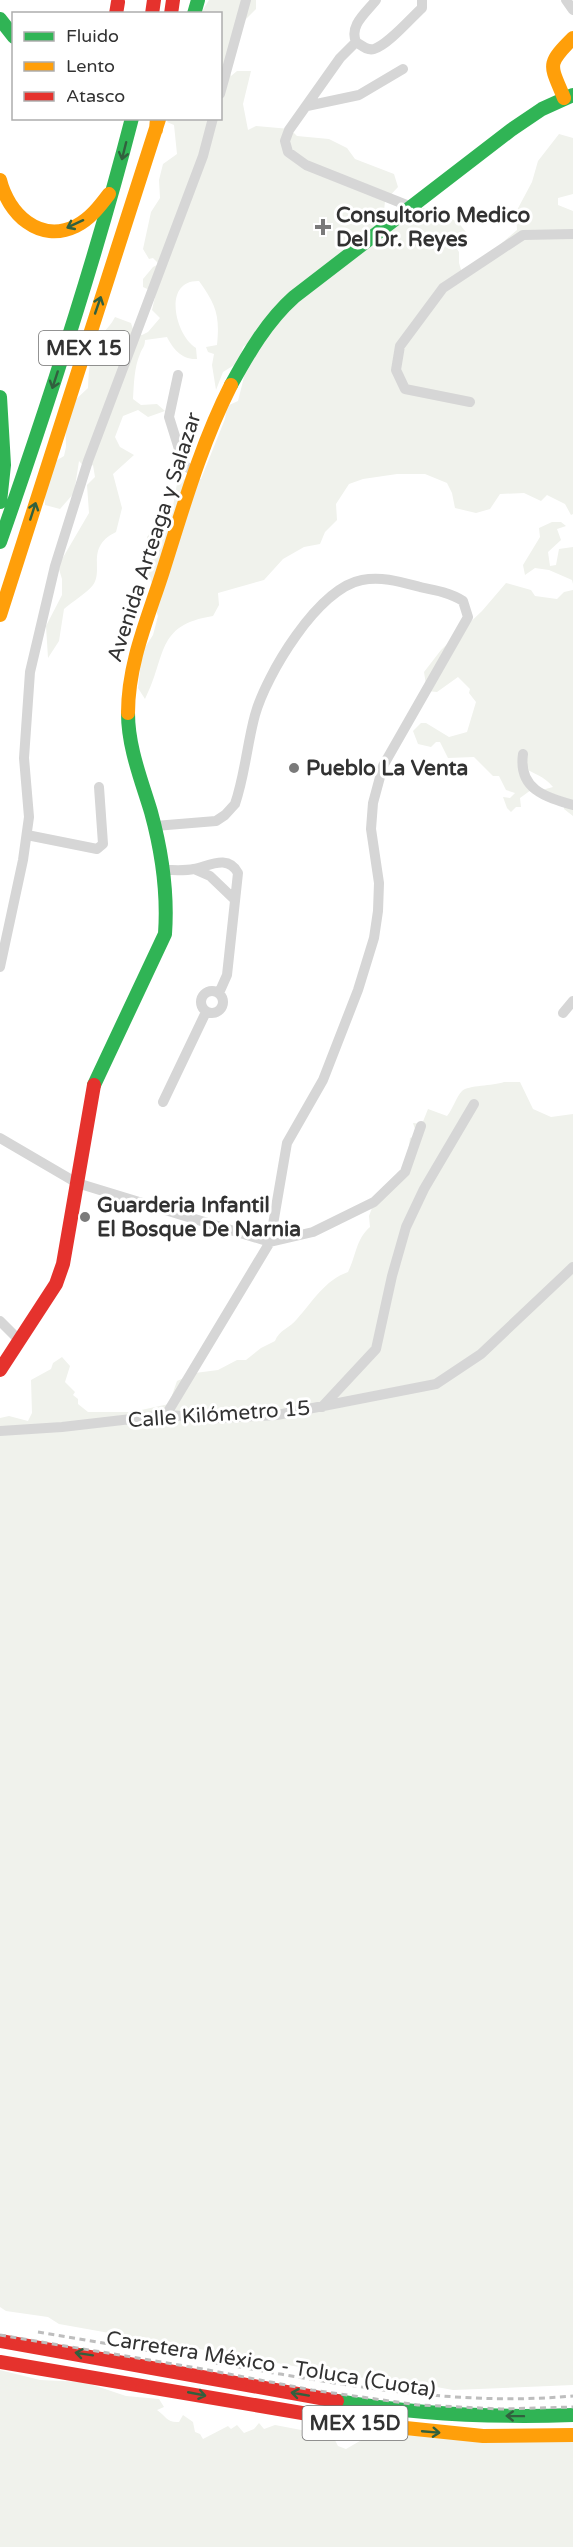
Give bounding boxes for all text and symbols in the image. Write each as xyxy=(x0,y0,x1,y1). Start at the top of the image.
legend xyxy=(12,12,222,120)
text: Fluido xyxy=(66,25,119,47)
text: Lento xyxy=(66,55,115,77)
text: Atasco xyxy=(66,85,125,107)
one-way arrow xyxy=(118,141,129,161)
place label: Consultorio Medico Del Dr. Reyes xyxy=(336,203,531,252)
marker: Consultorio Medico Del Dr. Reyes xyxy=(314,218,332,236)
one-way arrow xyxy=(67,219,85,231)
one-way arrow xyxy=(94,296,105,315)
road number: MEX 15 xyxy=(39,331,129,365)
one-way arrow xyxy=(48,370,59,389)
street label: Avenida Arteaga y Salazar xyxy=(102,409,207,665)
one-way arrow xyxy=(28,502,39,521)
place label: Pueblo La Venta xyxy=(306,756,468,781)
marker: Pueblo La Venta xyxy=(287,761,301,775)
place label: Guarderia Infantil El Bosque De Narnia xyxy=(97,1193,301,1242)
marker: Guarderia Infantil El Bosque De Narnia xyxy=(78,1210,92,1224)
street label: Calle Kilómetro 15 xyxy=(127,1396,311,1433)
street label: Carretera México - Toluca (Cuota) xyxy=(104,2326,438,2403)
one-way arrow xyxy=(74,2349,94,2360)
one-way arrow xyxy=(291,2388,310,2399)
one-way arrow xyxy=(187,2389,206,2400)
road number: MEX 15D xyxy=(302,2406,407,2440)
one-way arrow xyxy=(505,2410,525,2422)
one-way arrow xyxy=(420,2427,440,2438)

